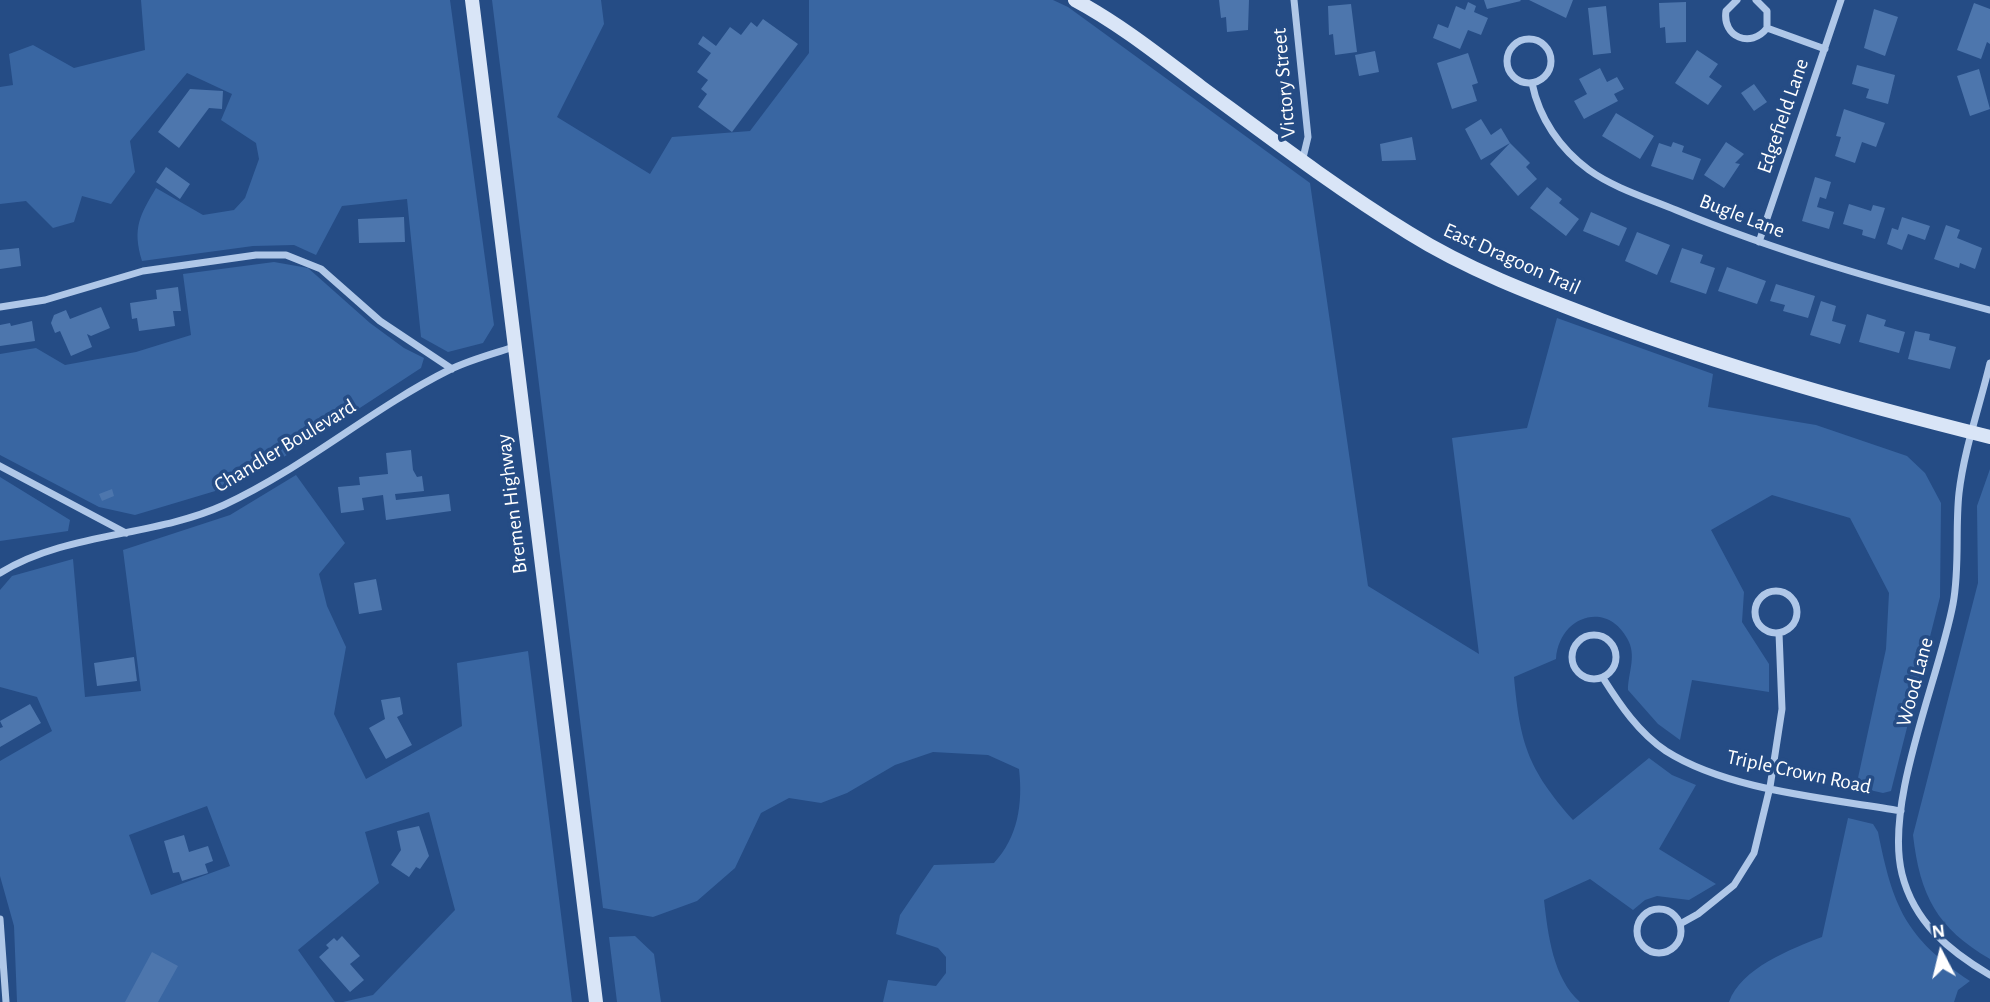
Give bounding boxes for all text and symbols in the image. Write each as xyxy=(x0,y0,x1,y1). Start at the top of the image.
street label: Victory Street xyxy=(1267,27,1301,139)
street label: Edgefield Lane xyxy=(1752,55,1814,177)
street label: Bugle Lane xyxy=(1696,188,1788,244)
street label: East Dragoon Trail xyxy=(1439,217,1585,301)
street label: Chandler Boulevard xyxy=(210,394,360,498)
street label: Bremen Highway xyxy=(491,433,533,575)
street label: Wood Lane xyxy=(1891,635,1939,729)
street label: Triple Crown Road xyxy=(1724,744,1874,800)
north arrow xyxy=(1906,918,1976,988)
text: N xyxy=(1931,921,1946,942)

